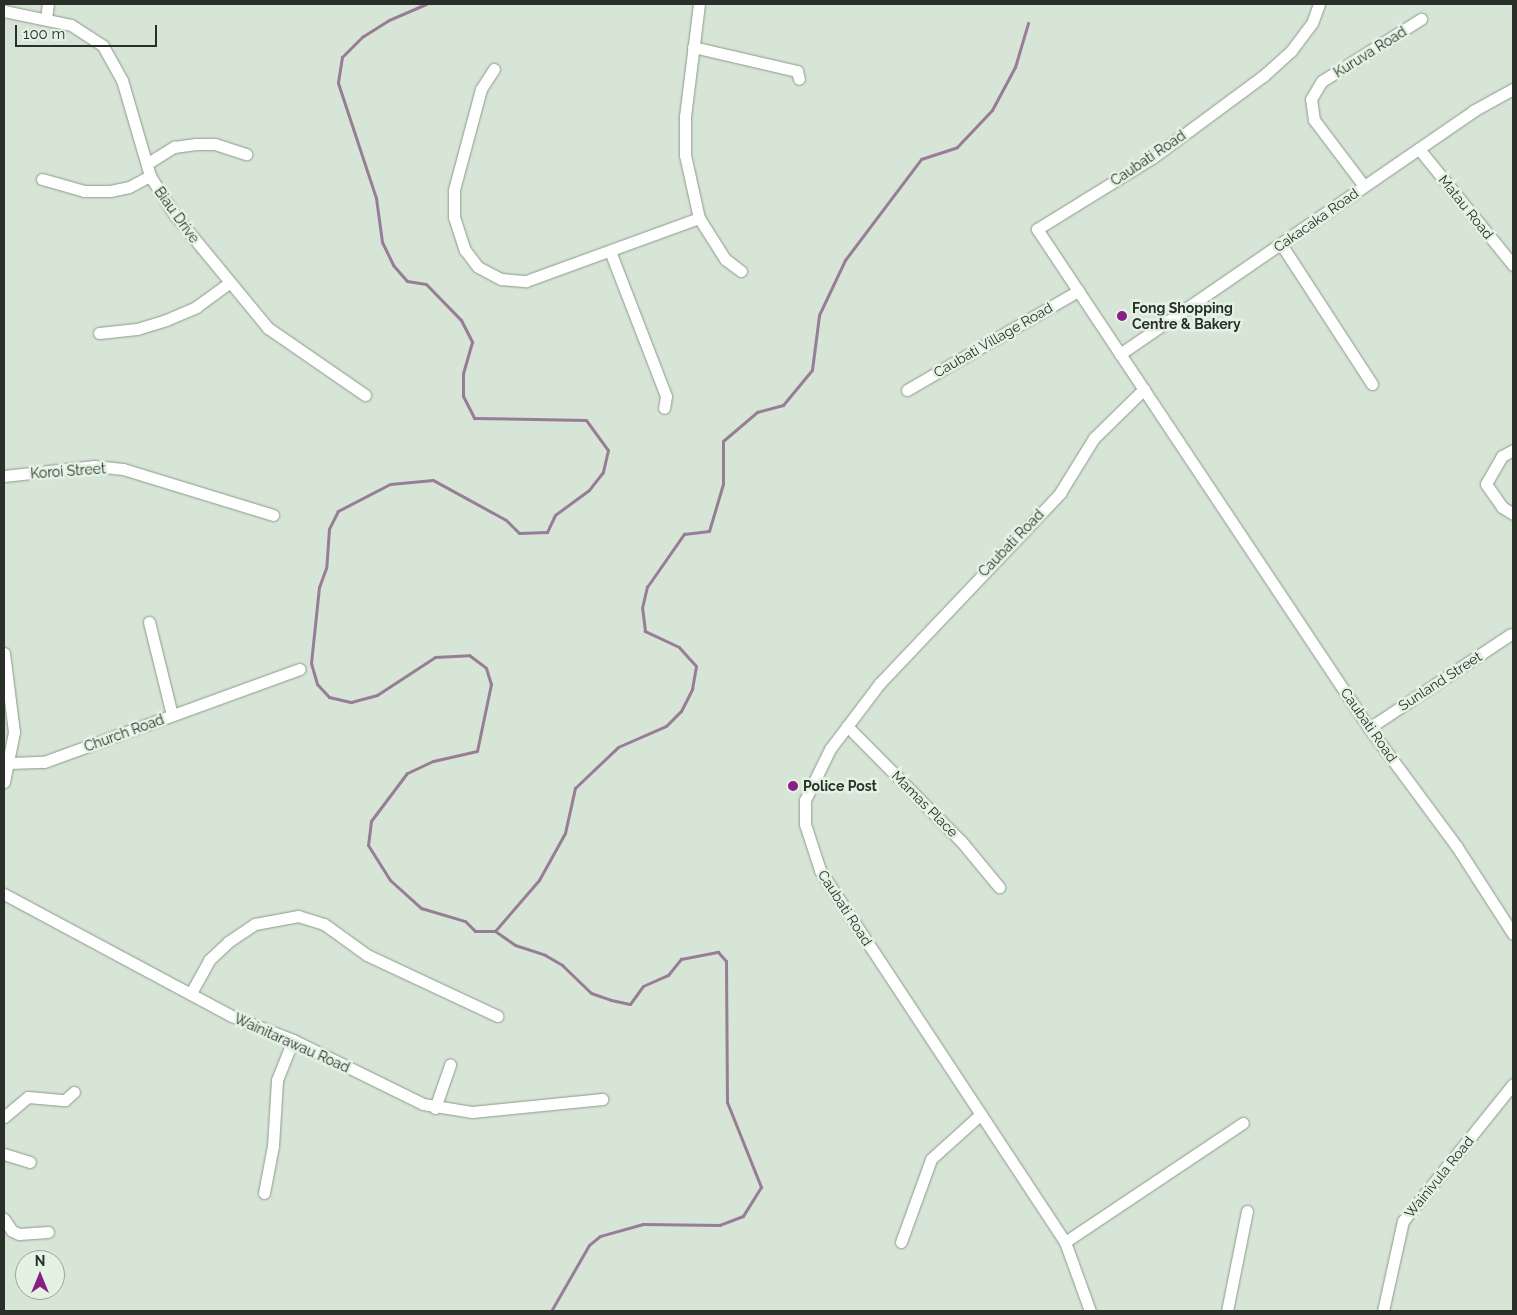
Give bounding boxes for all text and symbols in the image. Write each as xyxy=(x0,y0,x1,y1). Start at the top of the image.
scale bar xyxy=(18,15,160,47)
street label: Kuruva Road xyxy=(1331,23,1409,81)
text: 100 m xyxy=(23,25,65,43)
street label: Caubati Road xyxy=(1107,127,1189,189)
street label: Matau Road xyxy=(1435,172,1497,242)
street label: Biau Drive xyxy=(151,184,203,246)
street label: Cakacaka Road xyxy=(1270,185,1362,255)
street label: Caubati Village Road xyxy=(930,299,1056,381)
place label: Fong Shopping Centre & Bakery xyxy=(1132,300,1241,332)
marker: Fong Shopping Centre & Bakery xyxy=(1116,310,1128,322)
street label: Koroi Street xyxy=(30,460,106,482)
street label: Caubati Road xyxy=(975,506,1047,580)
street label: Sunland Street xyxy=(1395,648,1485,714)
street label: Caubati Road xyxy=(1337,685,1401,765)
street label: Church Road xyxy=(82,711,166,755)
street label: Mamas Place xyxy=(888,767,962,841)
place label: Police Post xyxy=(803,778,877,794)
marker: Police Post xyxy=(787,780,799,792)
street label: Caubati Road xyxy=(814,867,876,949)
street label: Wainitarawau Road xyxy=(232,1010,352,1076)
street label: Wainivula Road xyxy=(1401,1133,1477,1221)
north arrow xyxy=(15,1250,65,1300)
text: N xyxy=(35,1253,45,1269)

